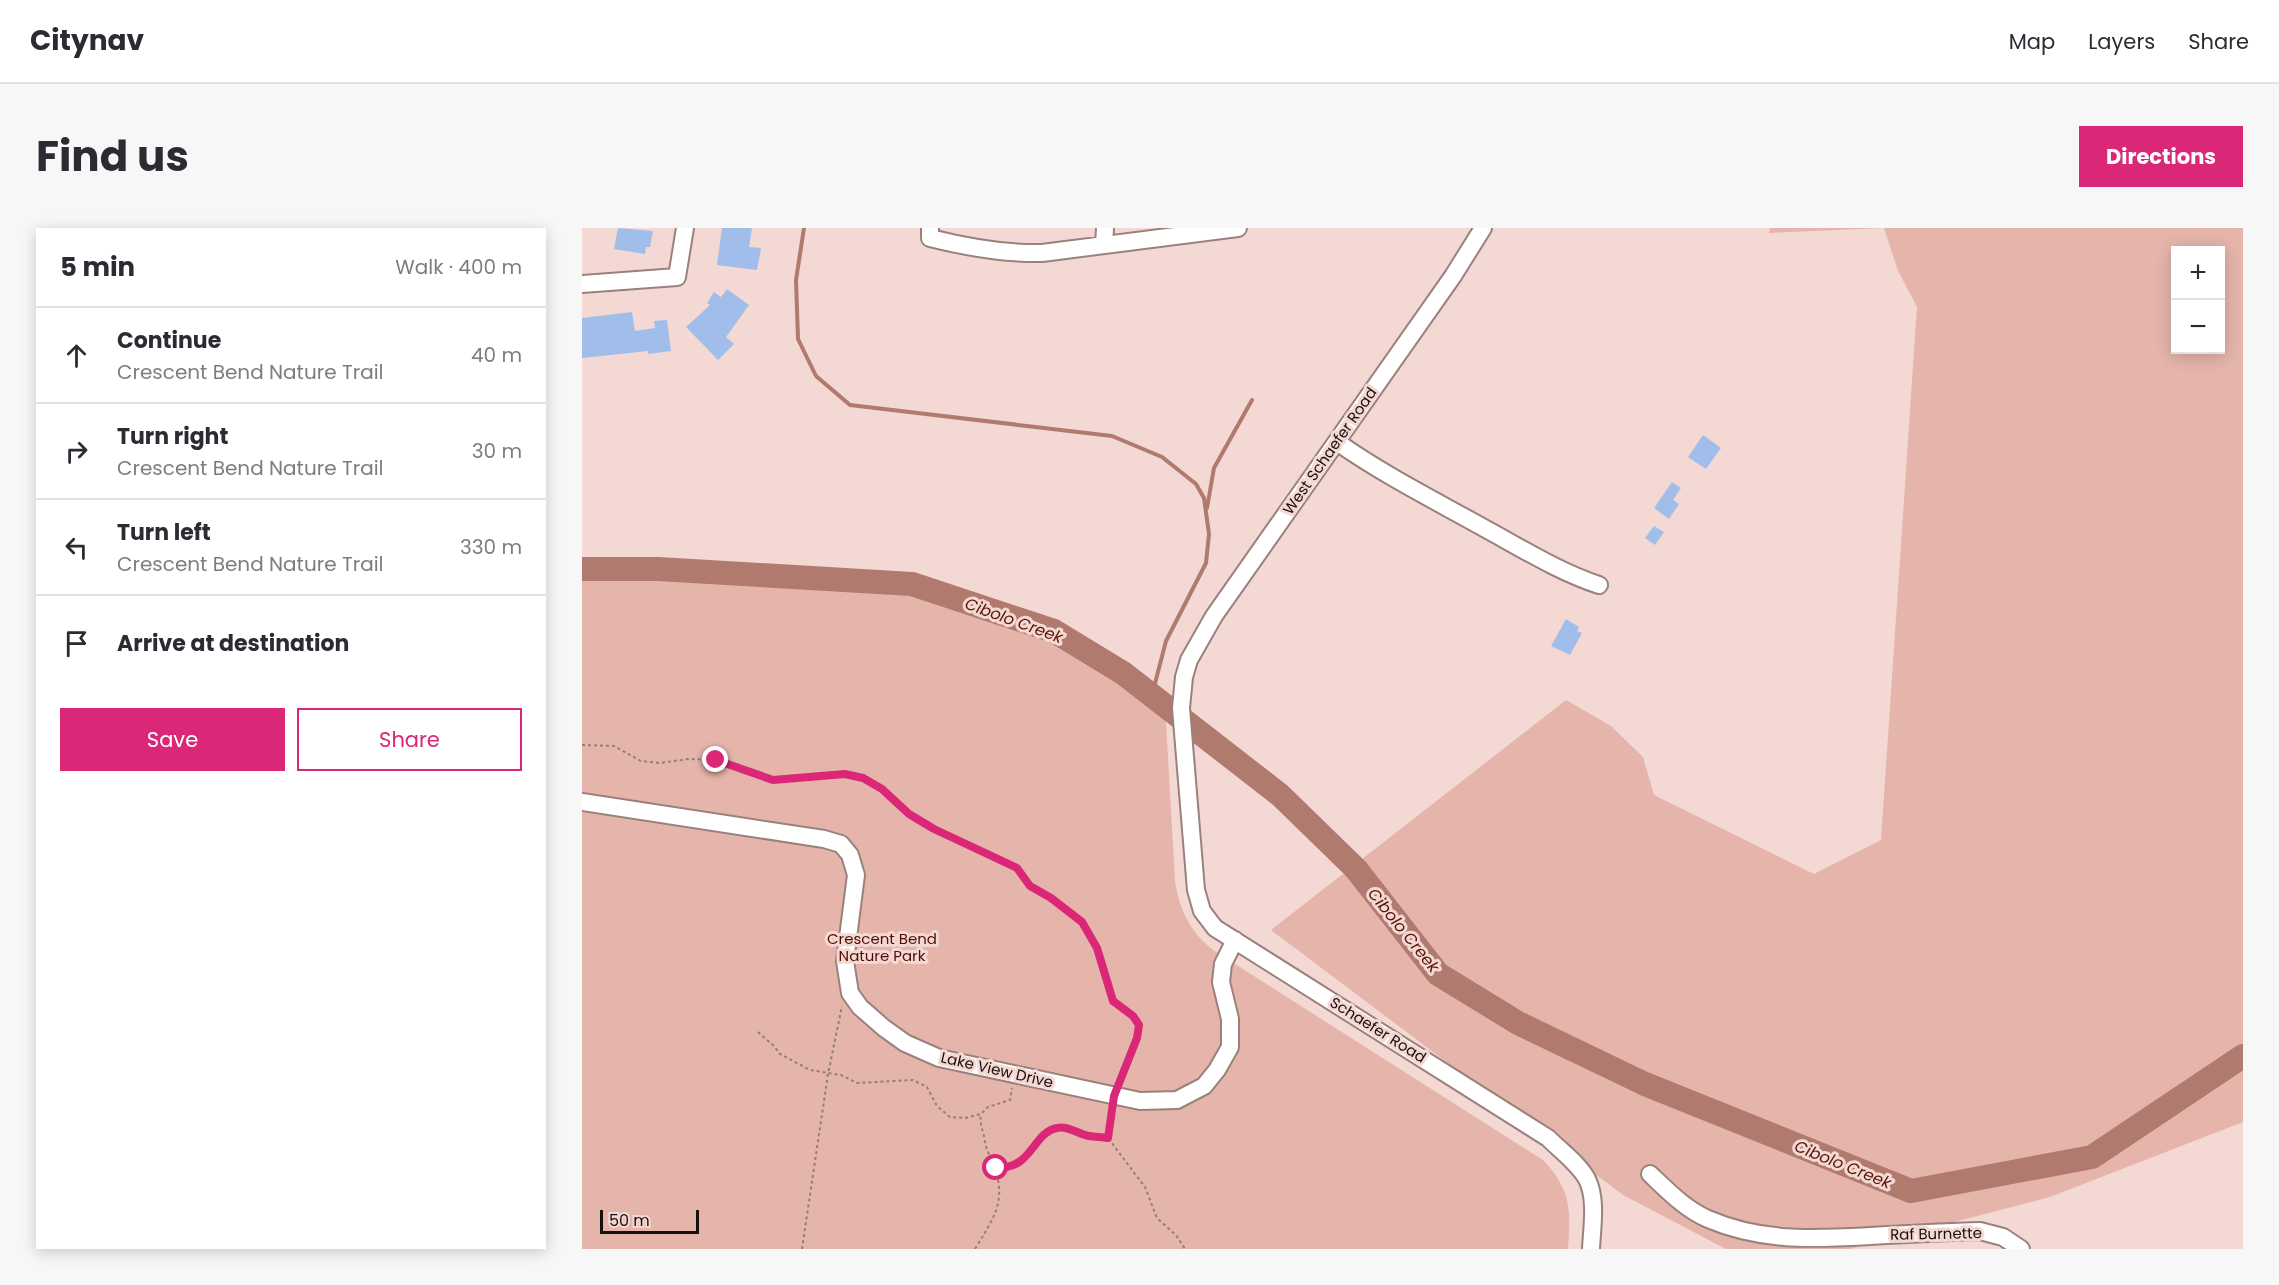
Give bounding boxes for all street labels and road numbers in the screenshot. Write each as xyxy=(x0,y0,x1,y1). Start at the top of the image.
street label: West Schaefer Road xyxy=(1278,383,1382,519)
street label: Schaefer Road xyxy=(1326,992,1430,1068)
street label: Lake View Drive xyxy=(939,1046,1055,1093)
street label: Raf Burnette xyxy=(1890,1222,1982,1245)

